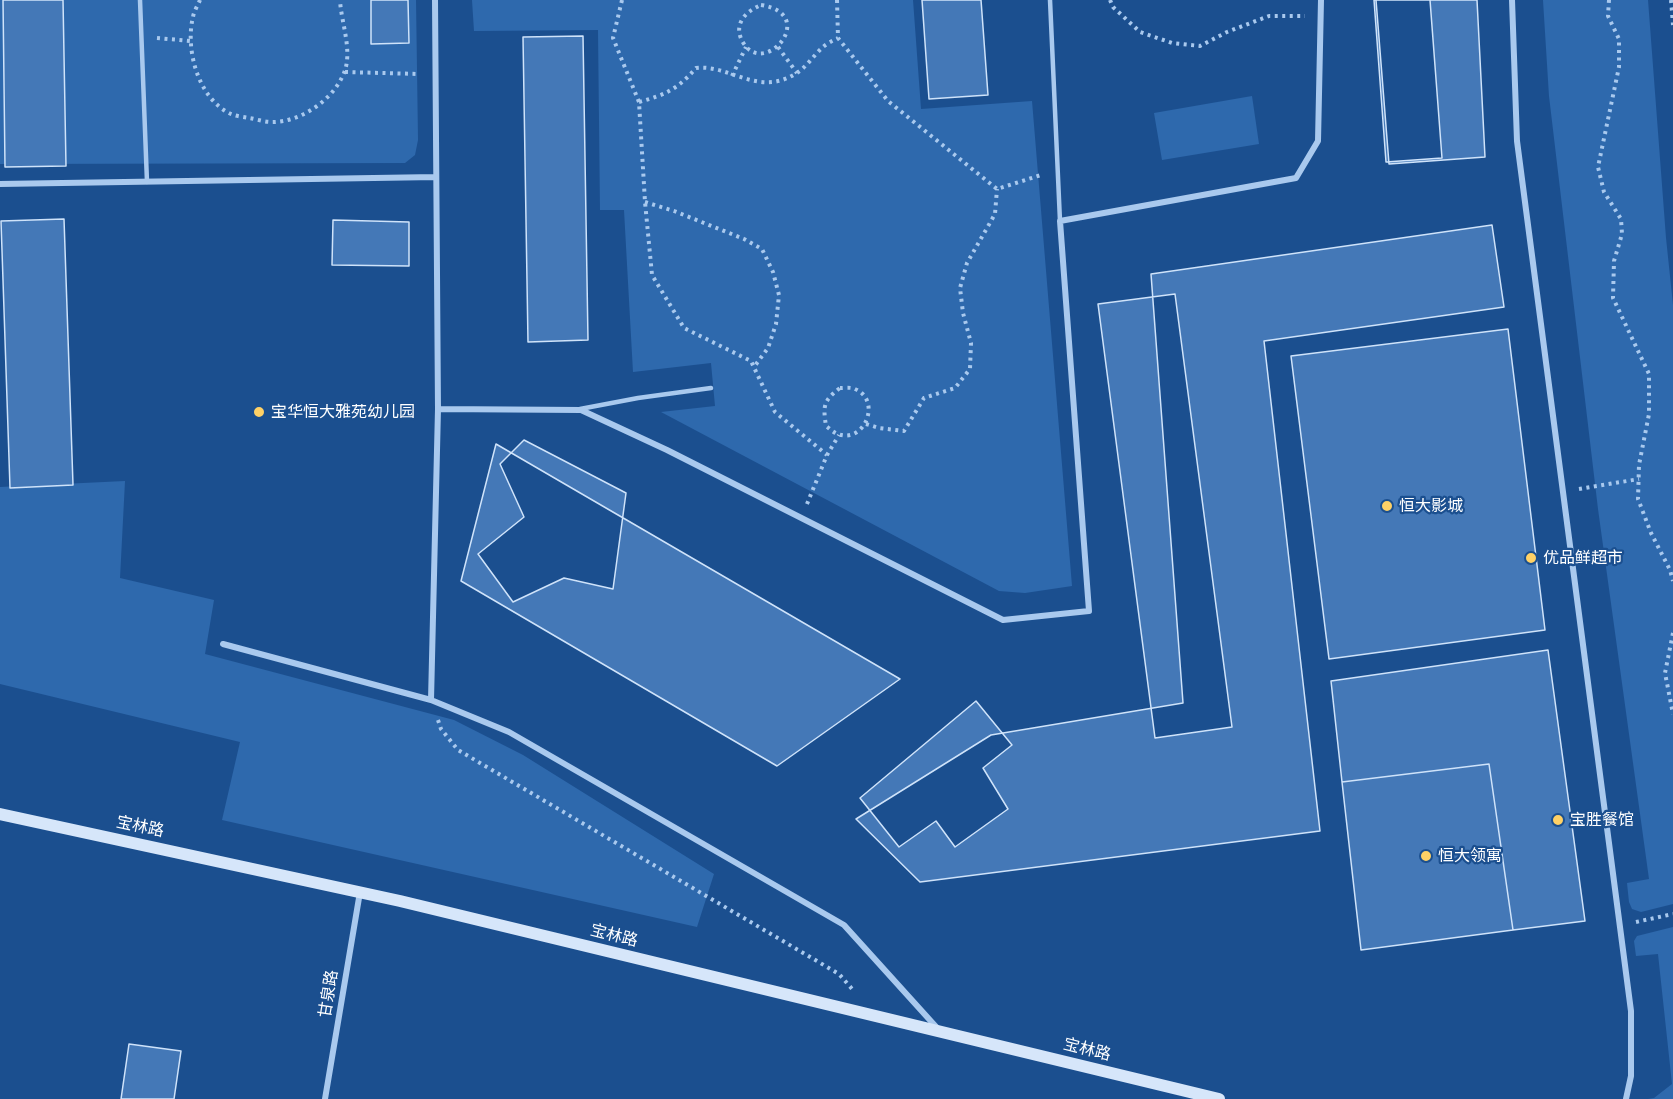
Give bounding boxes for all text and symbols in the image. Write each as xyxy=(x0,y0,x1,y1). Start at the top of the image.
place label: 宝华恒大雅苑幼儿园 xyxy=(271,402,415,422)
marker: 宝华恒大雅苑幼儿园 xyxy=(252,405,266,419)
place label: 恒大影城 xyxy=(1399,496,1463,516)
marker: 恒大影城 xyxy=(1380,499,1394,513)
place label: 优品鲜超市 xyxy=(1543,548,1623,568)
marker: 优品鲜超市 xyxy=(1524,551,1538,565)
place label: 宝胜餐馆 xyxy=(1570,810,1634,830)
street label: 宝林路 xyxy=(115,813,165,841)
marker: 宝胜餐馆 xyxy=(1551,813,1565,827)
place label: 恒大领寓 xyxy=(1438,846,1502,866)
marker: 恒大领寓 xyxy=(1419,849,1433,863)
street label: 宝林路 xyxy=(588,921,640,951)
street label: 甘泉路 xyxy=(316,969,342,1019)
street label: 宝林路 xyxy=(1061,1035,1113,1065)

